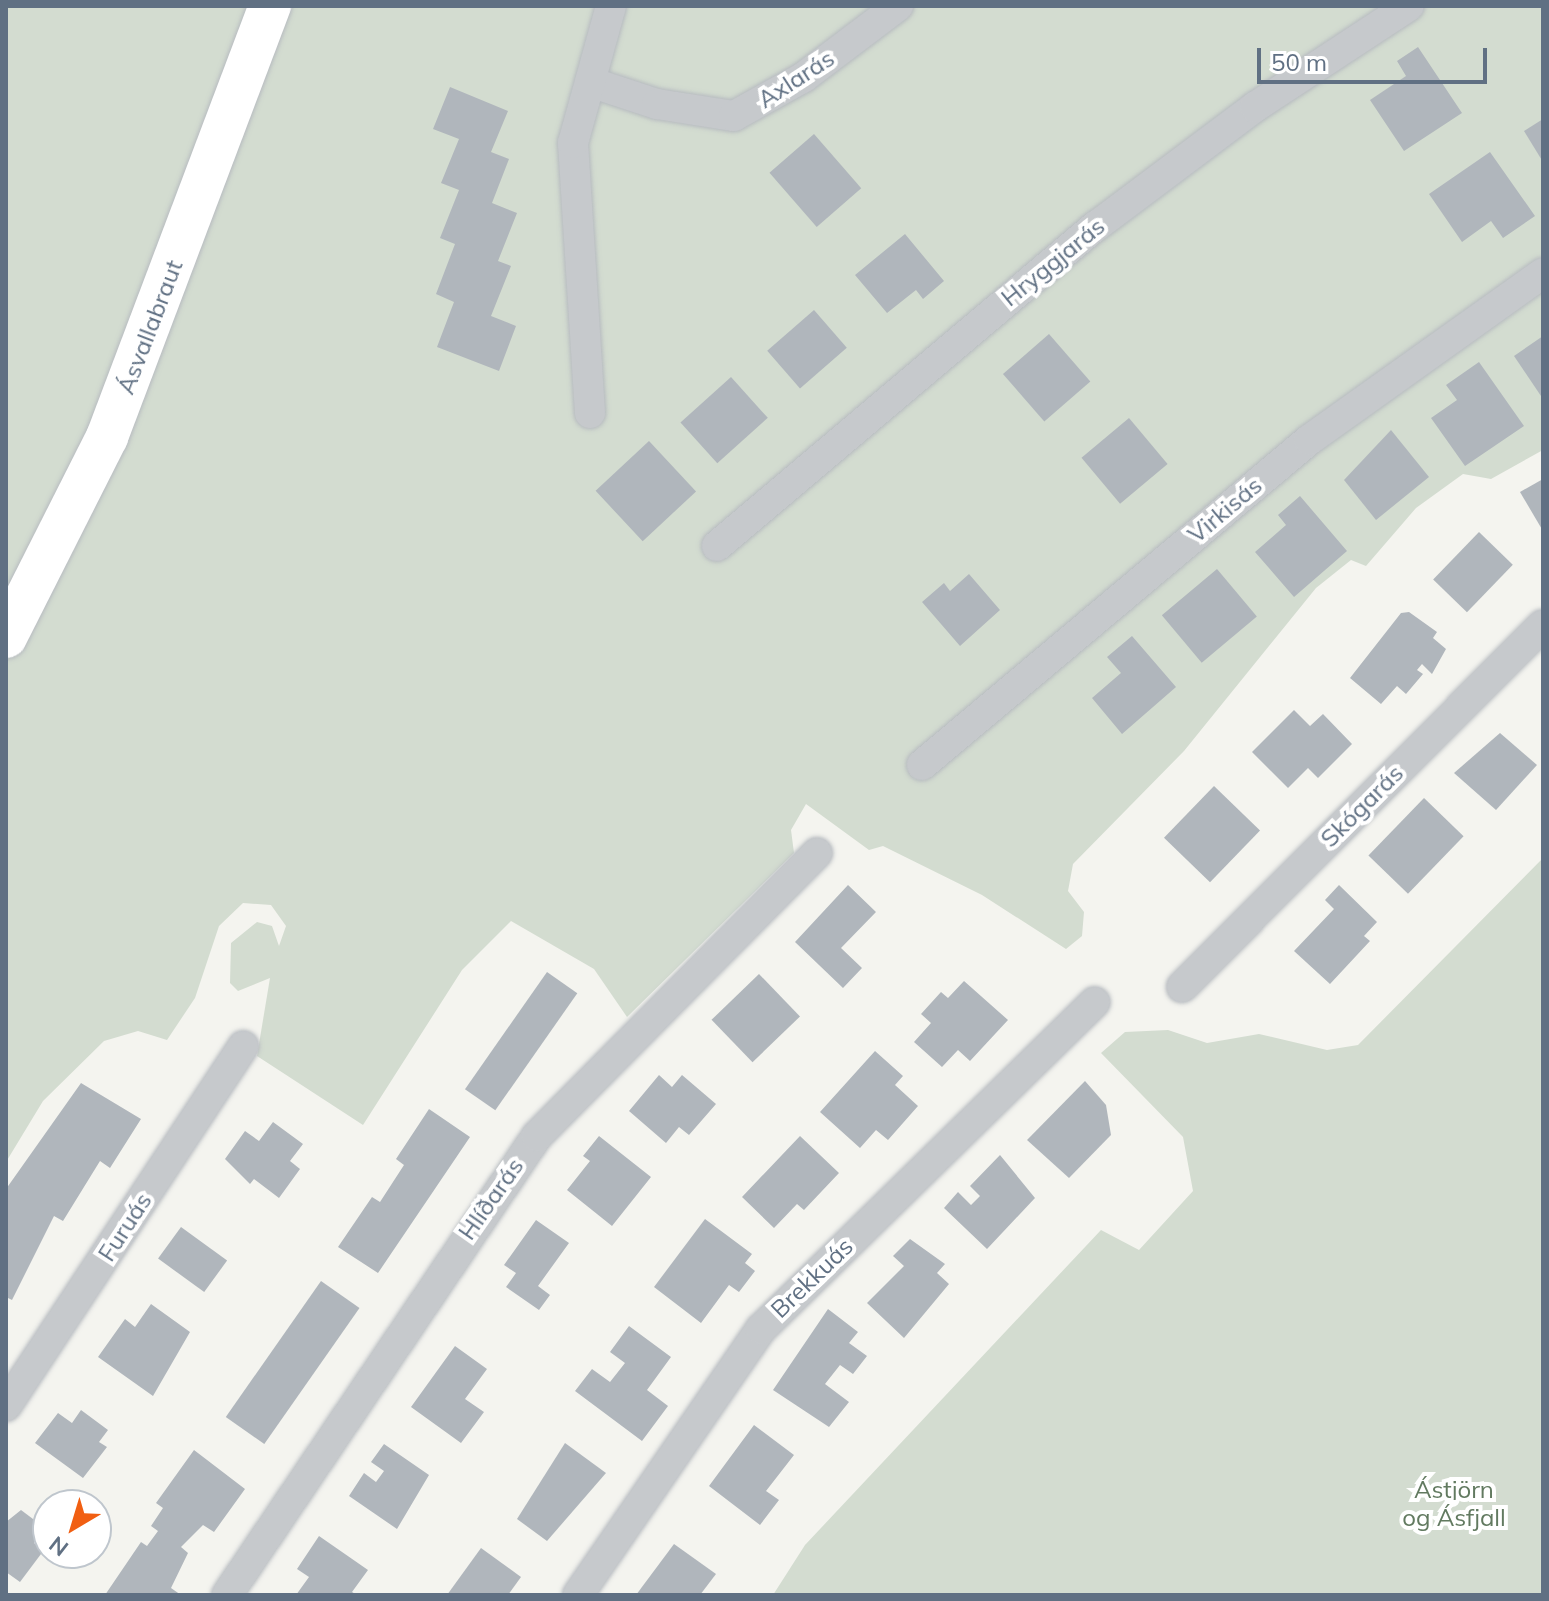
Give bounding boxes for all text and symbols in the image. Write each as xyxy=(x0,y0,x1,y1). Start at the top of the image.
scale bar xyxy=(1261,32,1491,82)
street label: Axlarás xyxy=(752,44,840,114)
text: 50 m xyxy=(1271,47,1327,77)
street label: Hryggjarás xyxy=(996,212,1110,312)
street label: Ásvallabraut xyxy=(111,256,189,398)
street label: Virkisás xyxy=(1182,471,1268,549)
street label: Skógarás xyxy=(1315,759,1409,853)
street label: Hlíðarás xyxy=(453,1153,529,1245)
street label: Furuás xyxy=(92,1187,158,1267)
street label: Brekkuás xyxy=(765,1232,859,1324)
park label: Ástjörn og Ásfjall xyxy=(1402,1476,1506,1532)
north arrow xyxy=(32,1489,112,1569)
text: N xyxy=(43,1530,74,1562)

